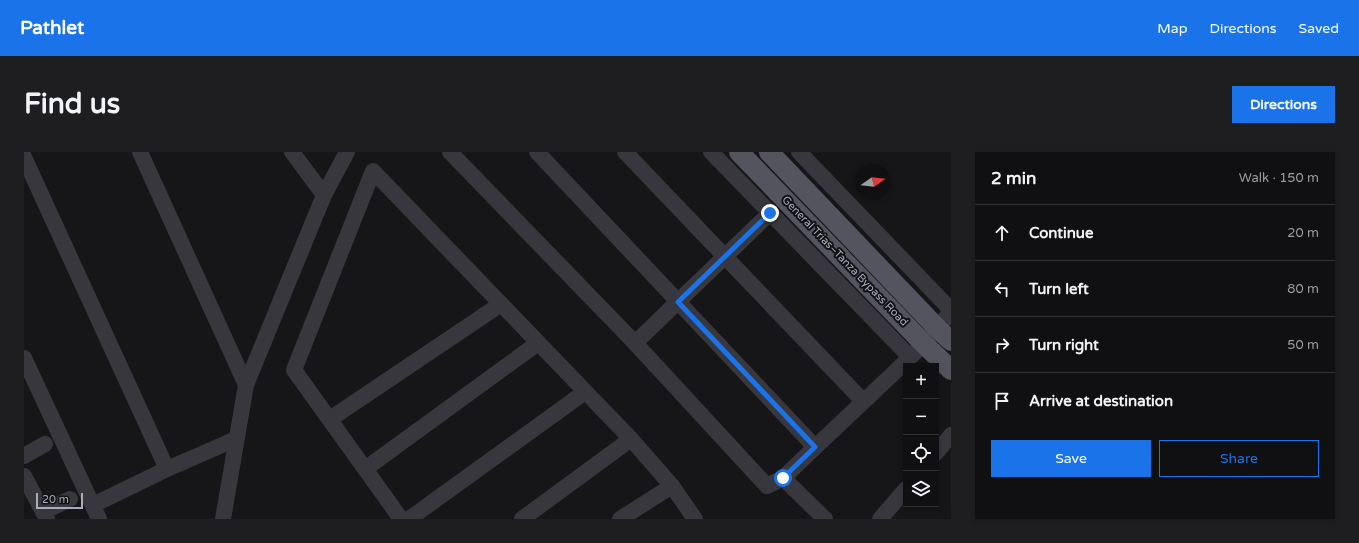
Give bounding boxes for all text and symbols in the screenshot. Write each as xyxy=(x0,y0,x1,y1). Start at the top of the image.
text: Pathlet xyxy=(20,17,84,39)
text: Map xyxy=(1157,20,1188,37)
text: Directions xyxy=(1210,20,1277,37)
text: Saved xyxy=(1299,20,1339,37)
button: Directions xyxy=(1232,86,1335,123)
text: Find us xyxy=(24,87,120,121)
north arrow xyxy=(855,164,891,200)
text: 2 min xyxy=(991,168,1036,189)
text: Walk · 150 m xyxy=(1239,170,1319,186)
street label: General Trias–Tanza Bypass Road xyxy=(779,193,911,329)
route end xyxy=(761,204,779,222)
icon: ahead xyxy=(991,222,1013,244)
text: Continue xyxy=(1029,224,1093,242)
text: 20 m xyxy=(1287,225,1319,241)
icon: left xyxy=(991,278,1013,300)
text: Turn left xyxy=(1029,280,1089,298)
text: 80 m xyxy=(1287,281,1319,297)
icon: right xyxy=(991,334,1013,356)
text: Turn right xyxy=(1029,336,1099,354)
text: 50 m xyxy=(1287,337,1319,353)
map controls xyxy=(903,363,939,507)
button: + xyxy=(903,363,939,399)
icon: arrive xyxy=(991,390,1013,412)
text: Arrive at destination xyxy=(1029,392,1173,410)
button: − xyxy=(903,399,939,435)
button: locate xyxy=(903,435,939,471)
button: Save xyxy=(991,440,1151,477)
button: Share xyxy=(1159,440,1319,477)
route start xyxy=(774,469,792,487)
button: layers xyxy=(903,471,939,507)
scale bar xyxy=(36,491,83,510)
text: 20 m xyxy=(42,493,69,506)

